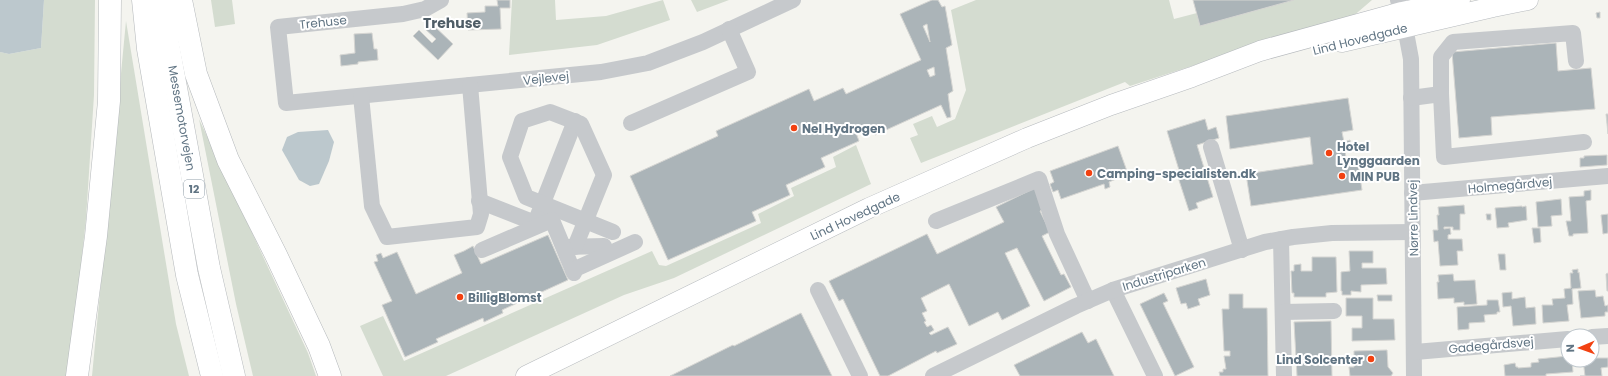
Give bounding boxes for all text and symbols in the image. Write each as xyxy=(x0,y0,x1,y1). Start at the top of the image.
street label: Trehuse xyxy=(298,11,348,33)
district label: Trehuse xyxy=(423,13,481,33)
street label: Lind Hovedgade xyxy=(1311,19,1409,59)
street label: Messemotorvejen xyxy=(164,64,200,172)
street label: Vejlevej xyxy=(522,67,570,89)
place label: Nel Hydrogen xyxy=(802,120,885,137)
marker: Nel Hydrogen xyxy=(789,123,799,133)
place label: Hotel Lynggaarden xyxy=(1337,138,1420,169)
marker: Hotel Lynggaarden xyxy=(1324,148,1334,158)
place label: Camping-specialisten.dk xyxy=(1097,165,1257,182)
marker: Camping-specialisten.dk xyxy=(1084,168,1094,178)
place label: MIN PUB xyxy=(1350,168,1400,185)
marker: MIN PUB xyxy=(1337,171,1347,181)
street label: Holmegårdvej xyxy=(1467,173,1553,197)
street label: Nørre Lindvej xyxy=(1404,179,1422,257)
road number: 12 xyxy=(184,180,204,198)
street label: Lind Hovedgade xyxy=(807,188,903,244)
street label: Industriparken xyxy=(1120,253,1208,295)
place label: BilligBlomst xyxy=(468,289,542,306)
marker: BilligBlomst xyxy=(455,292,465,302)
north arrow xyxy=(1560,328,1600,368)
street label: Gadegårdsvej xyxy=(1448,333,1534,357)
text: N xyxy=(1562,344,1578,353)
place label: Lind Solcenter xyxy=(1276,351,1363,368)
marker: Lind Solcenter xyxy=(1366,354,1376,364)

